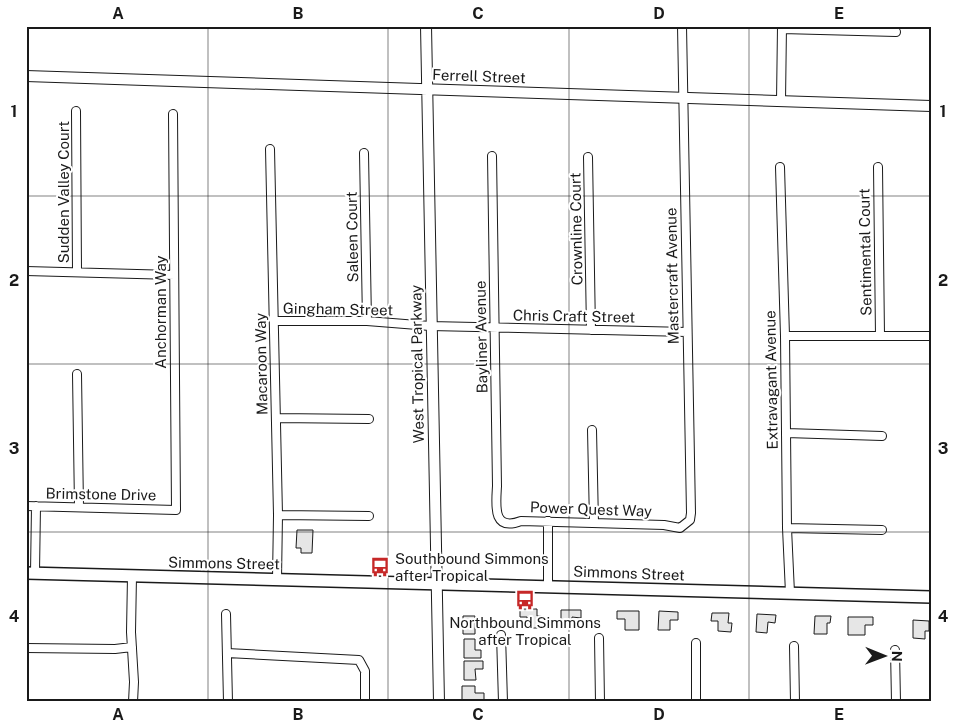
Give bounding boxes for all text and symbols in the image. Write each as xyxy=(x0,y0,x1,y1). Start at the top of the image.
text: A xyxy=(112,4,124,23)
text: B xyxy=(293,4,304,23)
text: C xyxy=(472,4,484,23)
text: D xyxy=(653,4,665,23)
text: E xyxy=(834,4,844,23)
street label: Ferrell Street xyxy=(432,66,526,86)
text: 1 xyxy=(11,102,17,121)
text: 1 xyxy=(940,102,946,121)
street label: Sudden Valley Court xyxy=(55,121,72,263)
street label: Crownline Court xyxy=(567,172,585,286)
street label: Sentimental Court xyxy=(855,188,875,316)
street label: Saleen Court xyxy=(343,191,361,283)
street label: Mastercraft Avenue xyxy=(662,207,682,345)
street label: Anchorman Way xyxy=(152,255,169,369)
text: 2 xyxy=(9,271,19,290)
text: 2 xyxy=(938,271,948,290)
street label: Bayliner Avenue xyxy=(472,281,490,393)
street label: West Tropical Parkway xyxy=(407,285,427,443)
street label: Gingham Street xyxy=(283,300,393,318)
street label: Chris Craft Street xyxy=(513,306,636,326)
street label: Extravagant Avenue xyxy=(761,310,781,450)
street label: Macaroon Way xyxy=(252,313,270,415)
text: 3 xyxy=(9,439,19,458)
text: 3 xyxy=(938,439,948,458)
street label: Brimstone Drive xyxy=(45,485,157,503)
street label: Power Quest Way xyxy=(530,498,652,520)
place label: Southbound Simmons after Tropical xyxy=(395,550,549,584)
street label: Simmons Street xyxy=(168,554,280,572)
bus stop icon: Southbound Simmons after Tropical xyxy=(369,556,391,578)
street label: Simmons Street xyxy=(573,563,685,583)
bus stop icon: Northbound Simmons after Tropical xyxy=(514,589,536,611)
text: 4 xyxy=(9,607,20,626)
text: 4 xyxy=(938,607,949,626)
place label: Northbound Simmons after Tropical xyxy=(449,614,601,648)
north arrow xyxy=(860,630,910,680)
text: N xyxy=(889,651,905,662)
text: A xyxy=(112,705,124,724)
text: B xyxy=(293,705,304,724)
text: C xyxy=(472,705,484,724)
text: D xyxy=(653,705,665,724)
text: E xyxy=(834,705,844,724)

